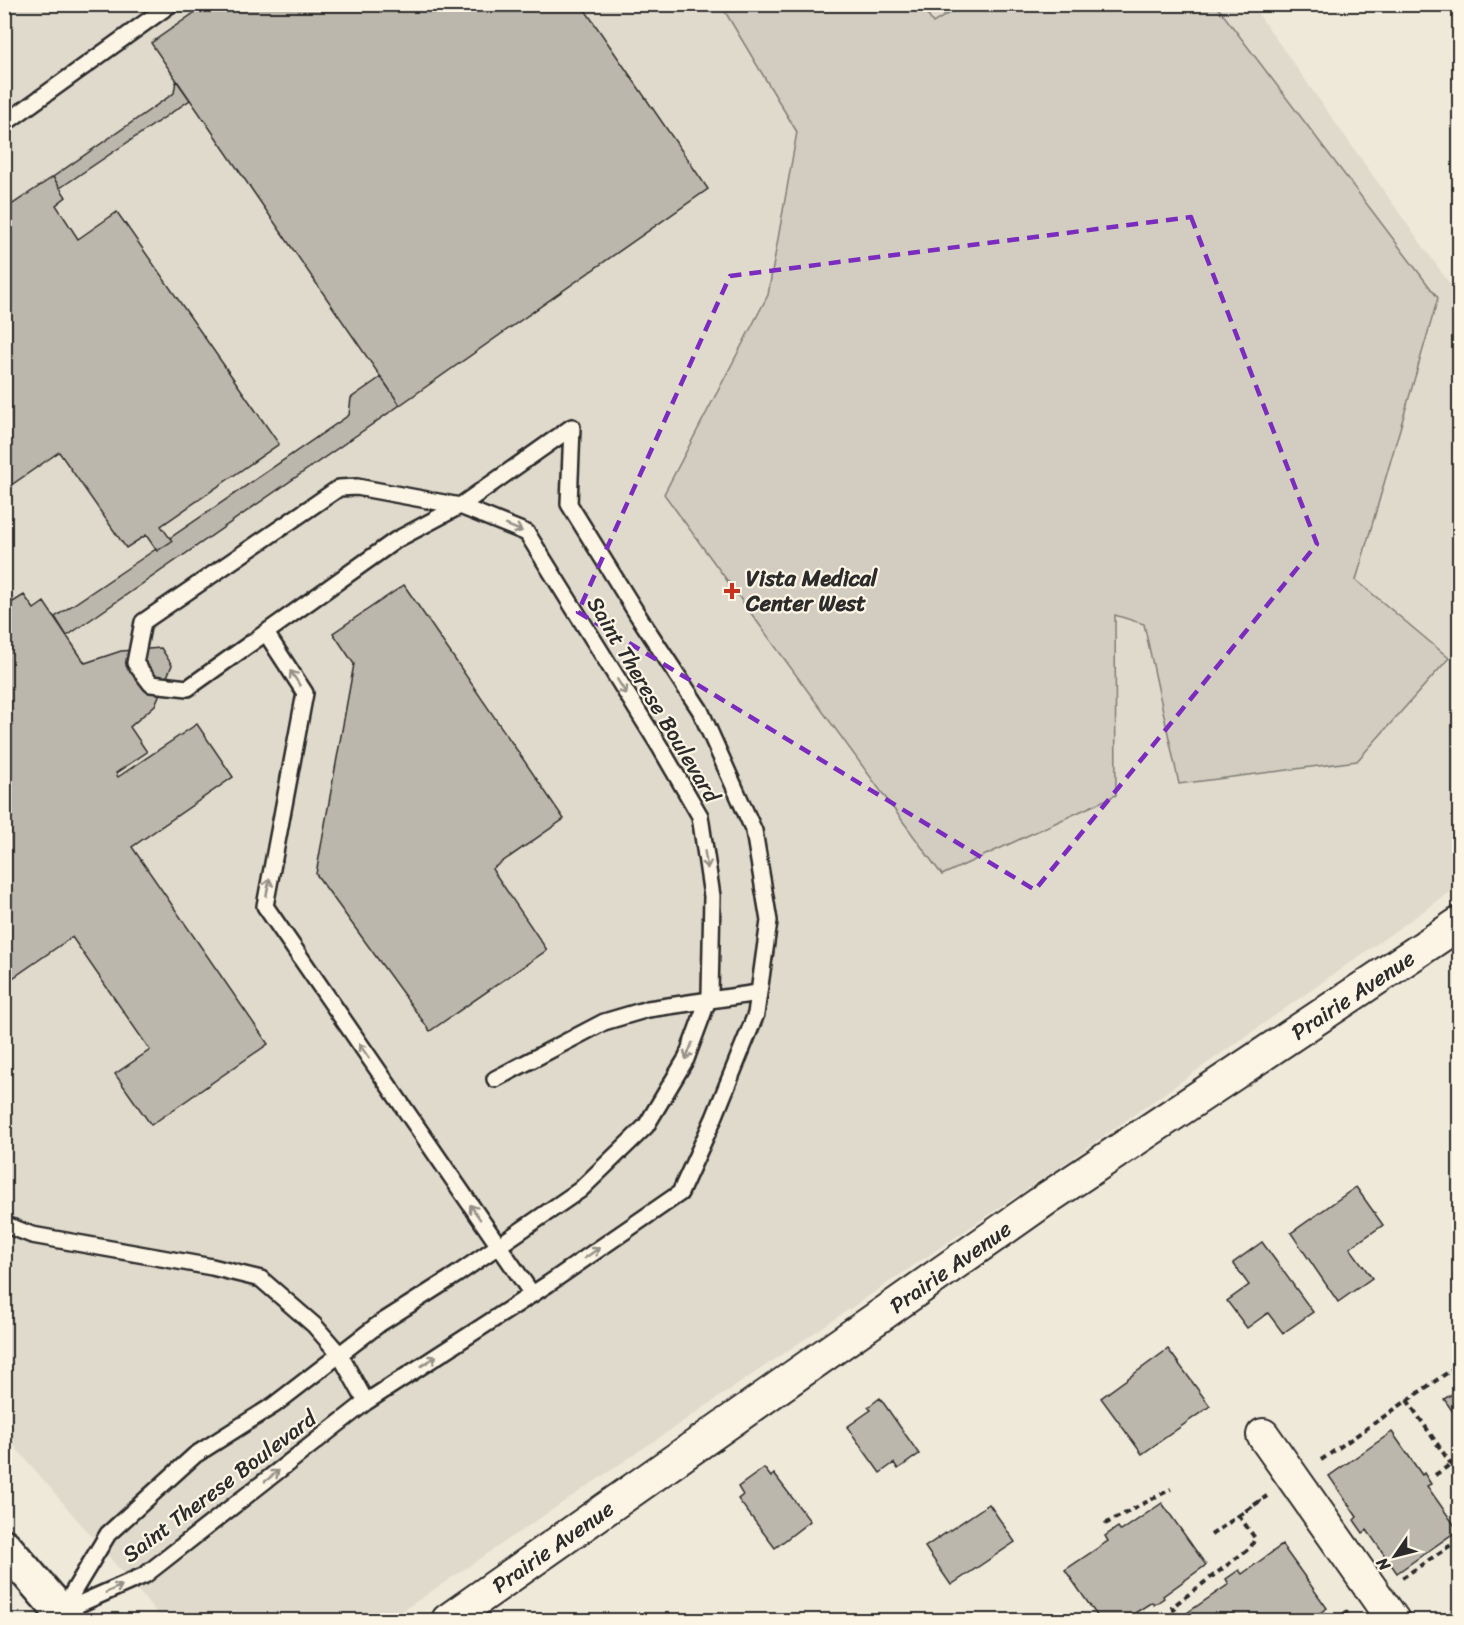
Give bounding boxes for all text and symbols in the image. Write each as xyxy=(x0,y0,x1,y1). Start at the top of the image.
one-way arrow xyxy=(504,523,523,534)
place label: Vista Medical Center West xyxy=(745,559,879,623)
marker: Vista Medical Center West xyxy=(723,582,741,600)
street label: Saint Therese Boulevard xyxy=(576,588,732,811)
one-way arrow xyxy=(289,670,301,687)
one-way arrow xyxy=(617,678,629,695)
one-way arrow xyxy=(701,849,712,869)
one-way arrow xyxy=(263,878,274,898)
street label: Prairie Avenue xyxy=(1283,939,1423,1051)
one-way arrow xyxy=(682,1041,693,1059)
one-way arrow xyxy=(358,1043,370,1060)
one-way arrow xyxy=(469,1204,481,1220)
street label: Prairie Avenue xyxy=(881,1210,1020,1324)
one-way arrow xyxy=(584,1247,600,1259)
one-way arrow xyxy=(421,1354,438,1367)
street label: Saint Therese Boulevard xyxy=(114,1399,326,1573)
one-way arrow xyxy=(264,1469,280,1482)
street label: Prairie Avenue xyxy=(483,1490,623,1604)
north arrow xyxy=(1365,1526,1425,1586)
text: N xyxy=(1368,1551,1399,1578)
one-way arrow xyxy=(105,1583,123,1594)

